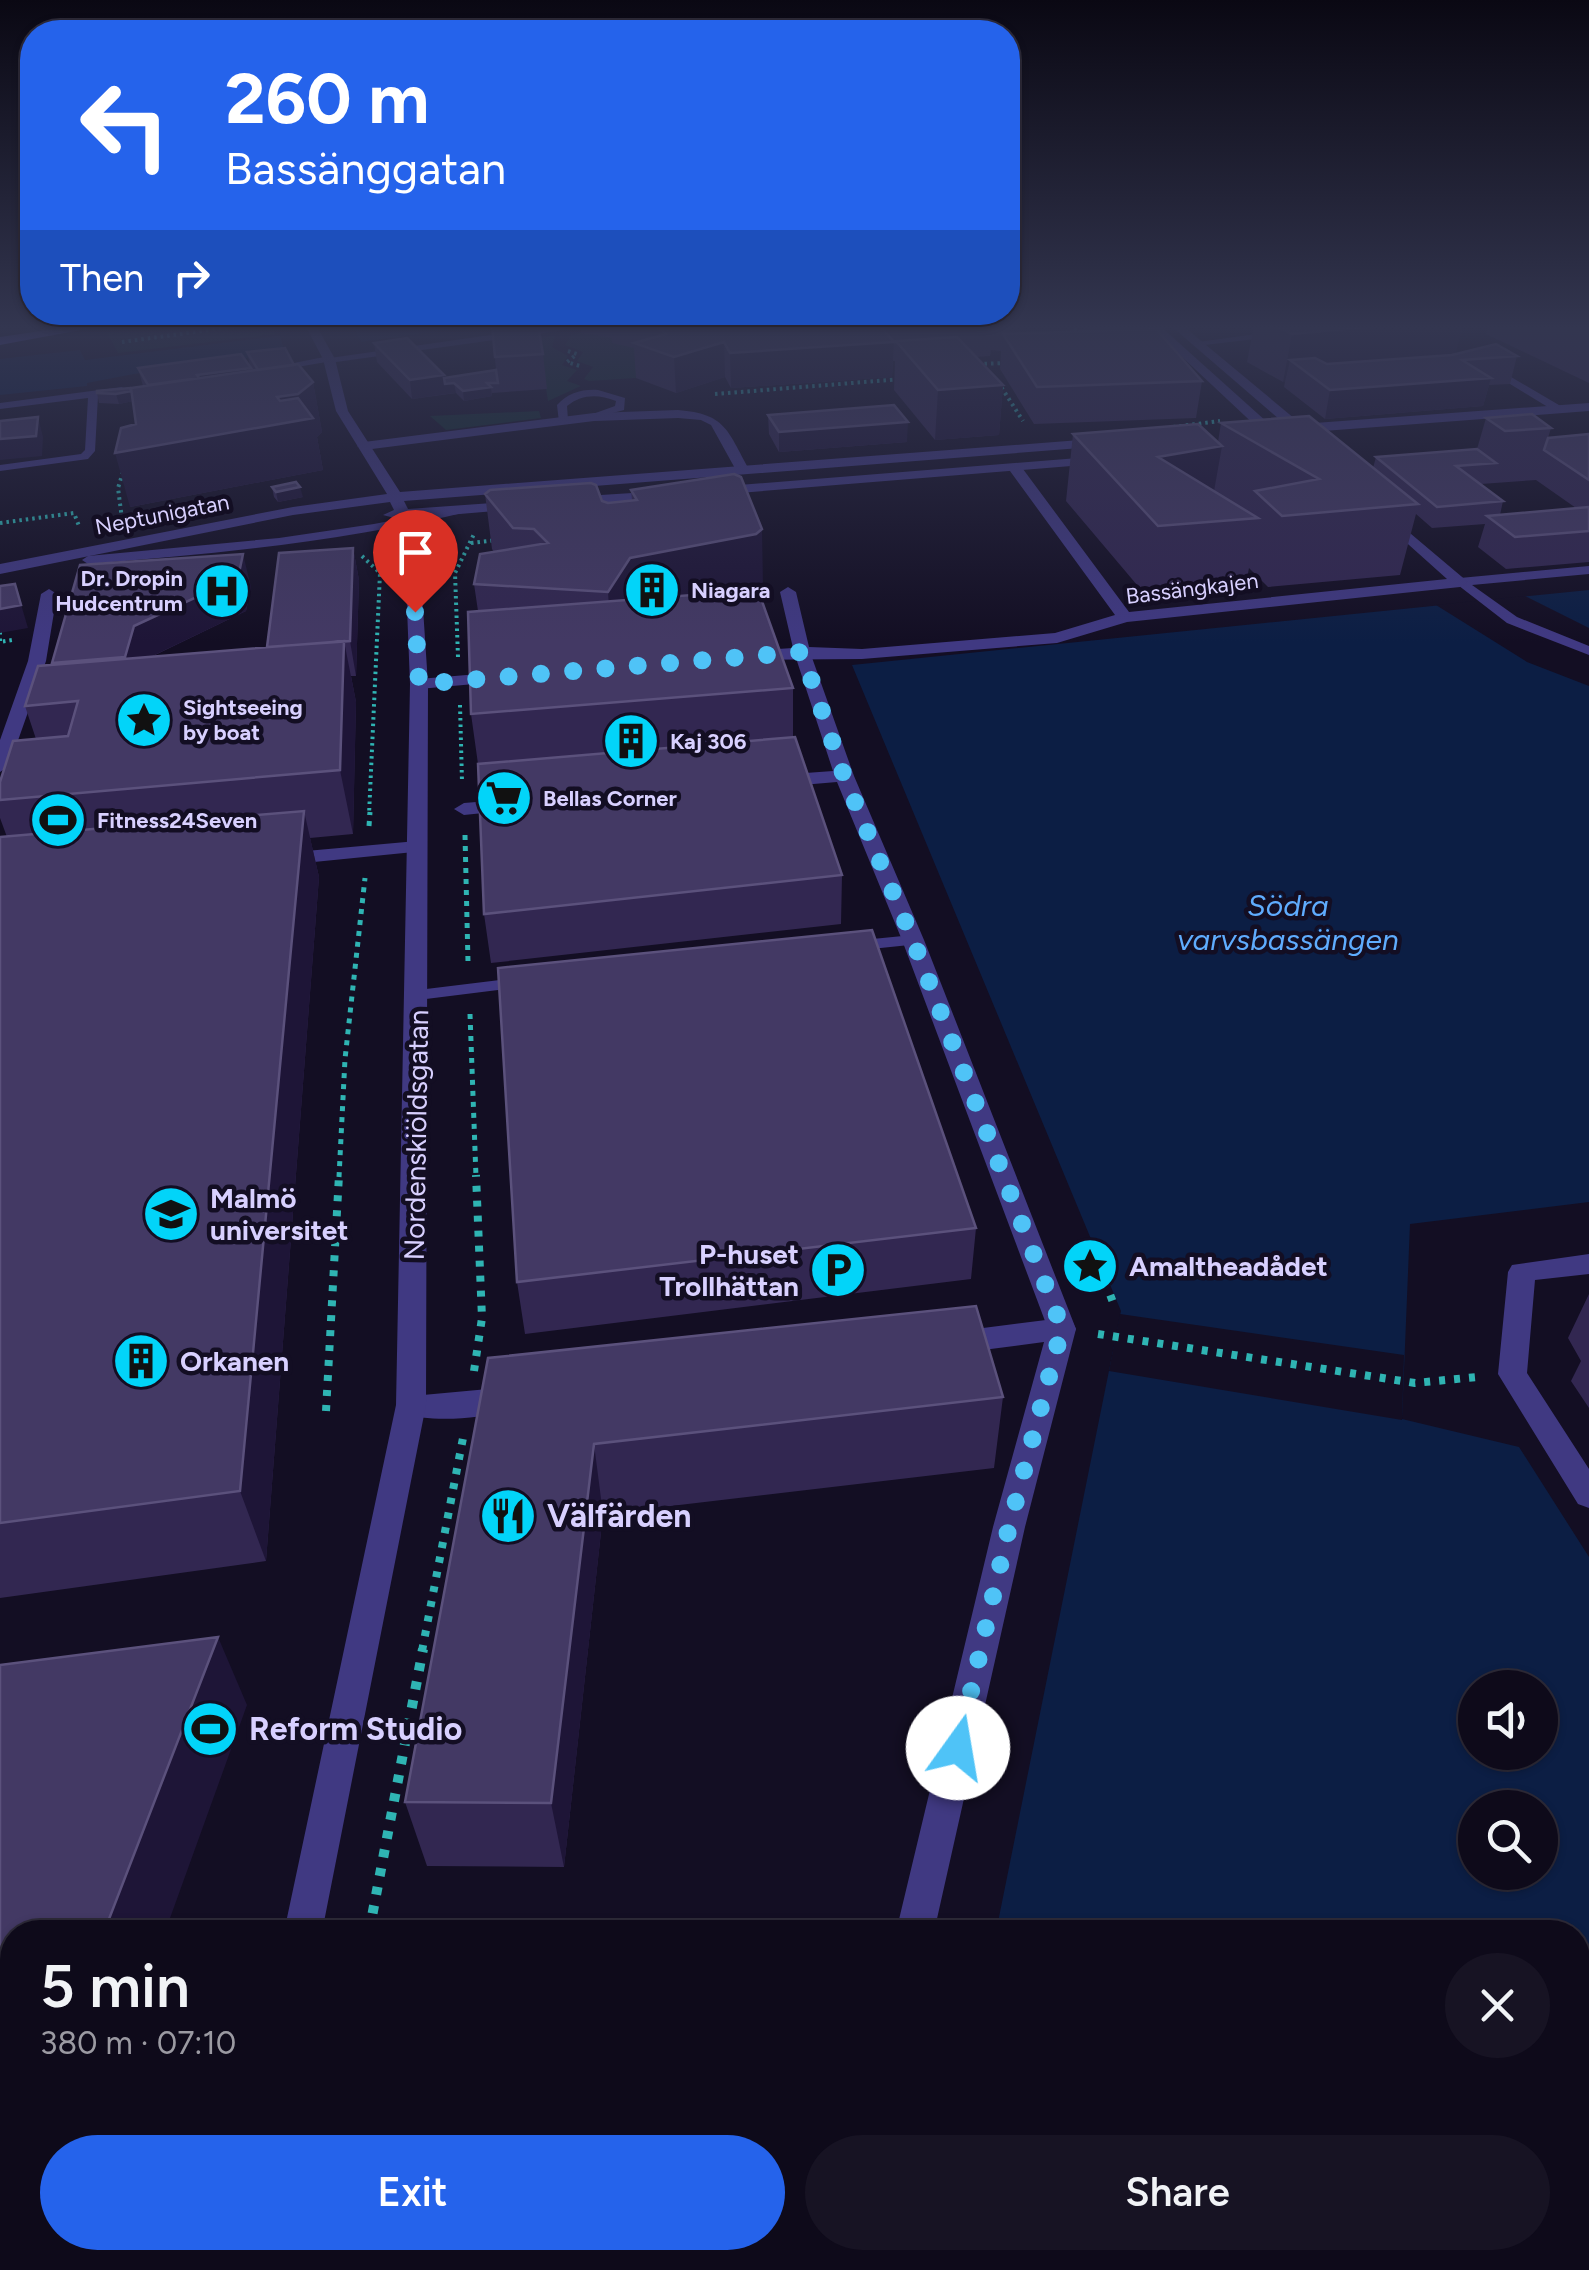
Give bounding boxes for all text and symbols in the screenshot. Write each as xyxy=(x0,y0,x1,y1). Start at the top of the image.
text: 260 m xyxy=(225,56,429,141)
icon: left xyxy=(60,60,190,190)
text: Bassänggatan xyxy=(225,141,506,195)
icon: right xyxy=(164,250,219,305)
text: Then xyxy=(60,255,144,301)
street label: Neptunigatan xyxy=(93,488,231,541)
pin xyxy=(373,510,458,613)
icon: arrive xyxy=(388,525,443,580)
building icon: Niagara xyxy=(622,560,682,620)
hospital icon: Dr. Dropin Hudcentrum xyxy=(192,561,252,621)
place label: Dr. Dropin Hudcentrum xyxy=(55,565,183,617)
street label: Bassängkajen xyxy=(1124,567,1260,610)
place label: Niagara xyxy=(691,577,771,604)
place icon: Sightseeing by boat xyxy=(114,690,174,750)
place label: Sightseeing by boat xyxy=(183,694,303,746)
building icon: Kaj 306 xyxy=(601,711,661,771)
place label: Kaj 306 xyxy=(670,728,747,755)
supermarket icon: Bellas Corner xyxy=(474,768,534,828)
place label: Bellas Corner xyxy=(543,785,677,812)
sports icon: Fitness24Seven xyxy=(28,790,88,850)
place label: Fitness24Seven xyxy=(97,807,257,834)
water label: Södra varvsbassängen xyxy=(1177,887,1399,958)
street label: Nordenskiöldsgatan xyxy=(397,1009,435,1261)
place label: Malmö universitet xyxy=(210,1181,349,1247)
school or university icon: Malmö universitet xyxy=(141,1184,201,1244)
place icon: Amaltheadådet xyxy=(1060,1236,1120,1296)
place label: P-huset Trollhättan xyxy=(659,1237,799,1303)
parking icon: P-huset Trollhättan xyxy=(808,1240,868,1300)
place label: Amaltheadådet xyxy=(1129,1249,1328,1283)
building icon: Orkanen xyxy=(111,1331,171,1391)
place label: Orkanen xyxy=(180,1344,289,1378)
restaurant icon: Välfärden xyxy=(478,1486,538,1546)
place label: Välfärden xyxy=(547,1497,691,1535)
map controls xyxy=(1458,1670,1558,1890)
button: sound xyxy=(1458,1670,1558,1770)
position arrow xyxy=(906,1696,1010,1800)
sports icon: Reform Studio xyxy=(180,1699,240,1759)
place label: Reform Studio xyxy=(249,1710,462,1748)
button: search xyxy=(1458,1790,1558,1890)
text: 5 min xyxy=(40,1950,190,2022)
button: close xyxy=(1445,1953,1550,2058)
text: 380 m · 07:10 xyxy=(40,2024,236,2062)
button: Exit xyxy=(40,2135,785,2250)
button: Share xyxy=(805,2135,1550,2250)

